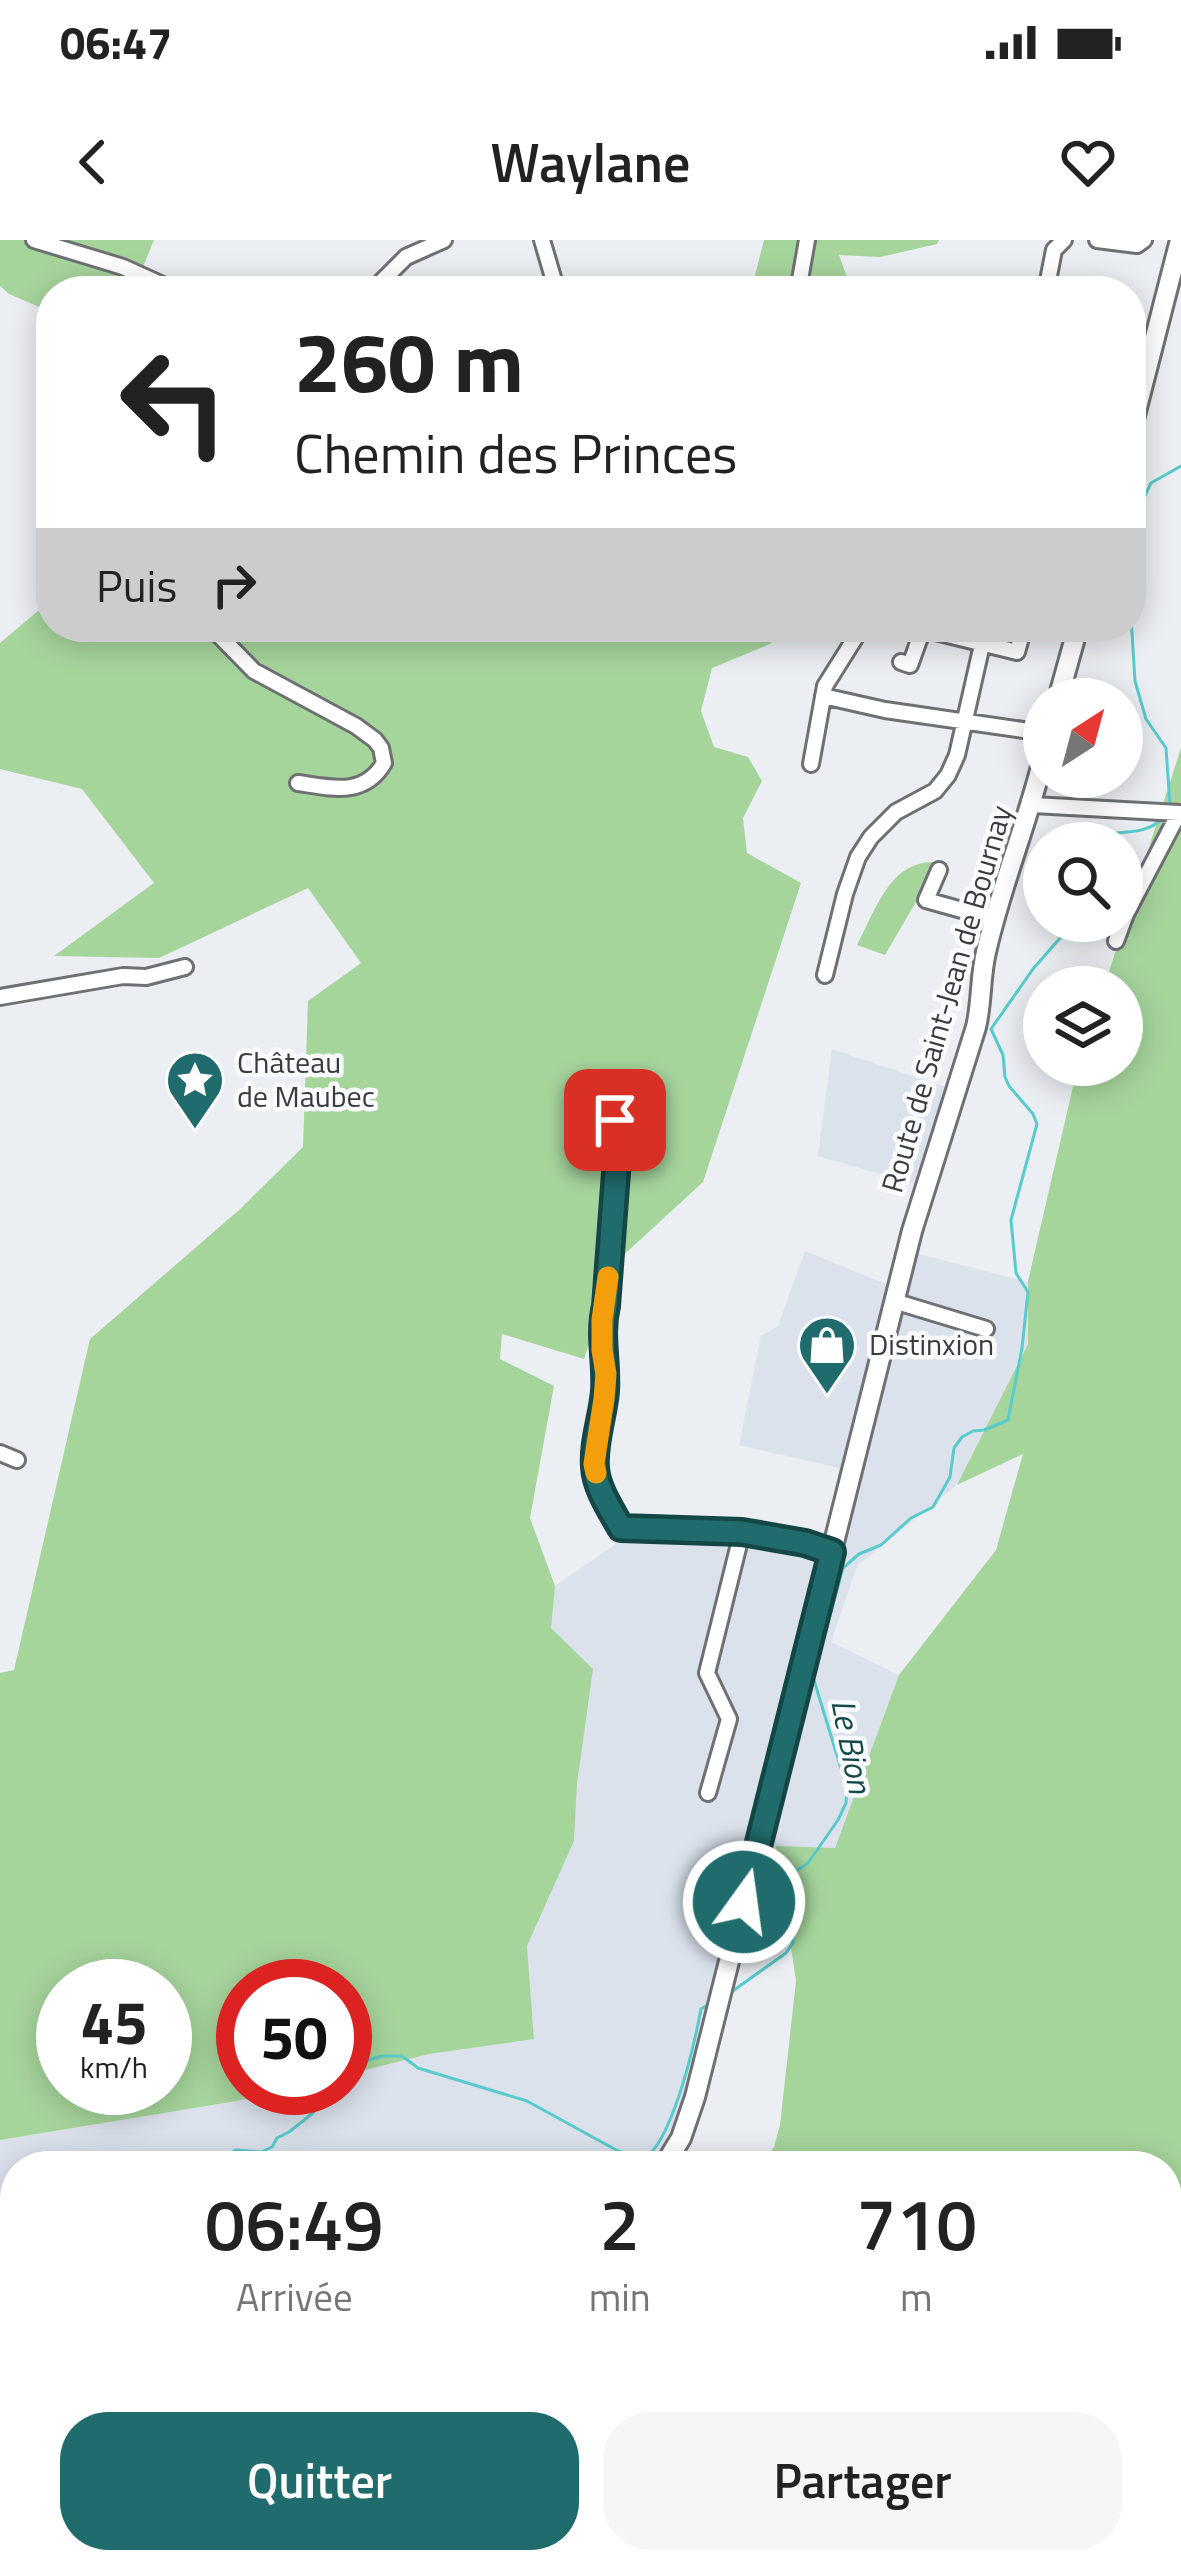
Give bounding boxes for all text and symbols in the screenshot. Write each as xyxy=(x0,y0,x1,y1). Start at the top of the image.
text: 06:47 xyxy=(60,8,172,76)
text: Waylane xyxy=(491,121,690,203)
icon: back xyxy=(60,129,126,195)
icon: heart xyxy=(1055,129,1121,195)
text: 260 m xyxy=(294,297,524,425)
icon: left xyxy=(96,324,252,480)
text: Chemin des Princes xyxy=(294,412,737,494)
text: Puis xyxy=(96,551,177,619)
icon: right xyxy=(201,552,267,618)
north arrow xyxy=(1023,678,1143,798)
map controls xyxy=(1023,678,1143,1086)
street label: Route de Saint-Jean de Bournay xyxy=(869,800,1023,1198)
button: search xyxy=(1023,822,1143,942)
button: layers xyxy=(1023,966,1143,1086)
place label: Château de Maubec xyxy=(237,1039,375,1119)
place icon: Château de Maubec xyxy=(164,1049,226,1131)
pin xyxy=(564,1069,666,1171)
icon: arrive xyxy=(582,1087,648,1153)
shop icon: Distinxion xyxy=(796,1314,858,1396)
place label: Distinxion xyxy=(869,1321,994,1367)
water label: Le Bion xyxy=(818,1695,886,1798)
position arrow xyxy=(681,1839,807,1965)
speed limit sign: 50 xyxy=(216,1959,372,2115)
text: 45 xyxy=(80,1976,148,2067)
text: km/h xyxy=(80,2044,148,2090)
text: 06:49 xyxy=(205,2168,384,2278)
text: 2 xyxy=(600,2168,640,2278)
text: 710 xyxy=(856,2168,977,2278)
text: Arrivée xyxy=(236,2267,353,2326)
text: min xyxy=(589,2267,651,2326)
text: m xyxy=(900,2267,933,2326)
button: Quitter xyxy=(60,2412,579,2550)
button: Partager xyxy=(603,2412,1122,2550)

